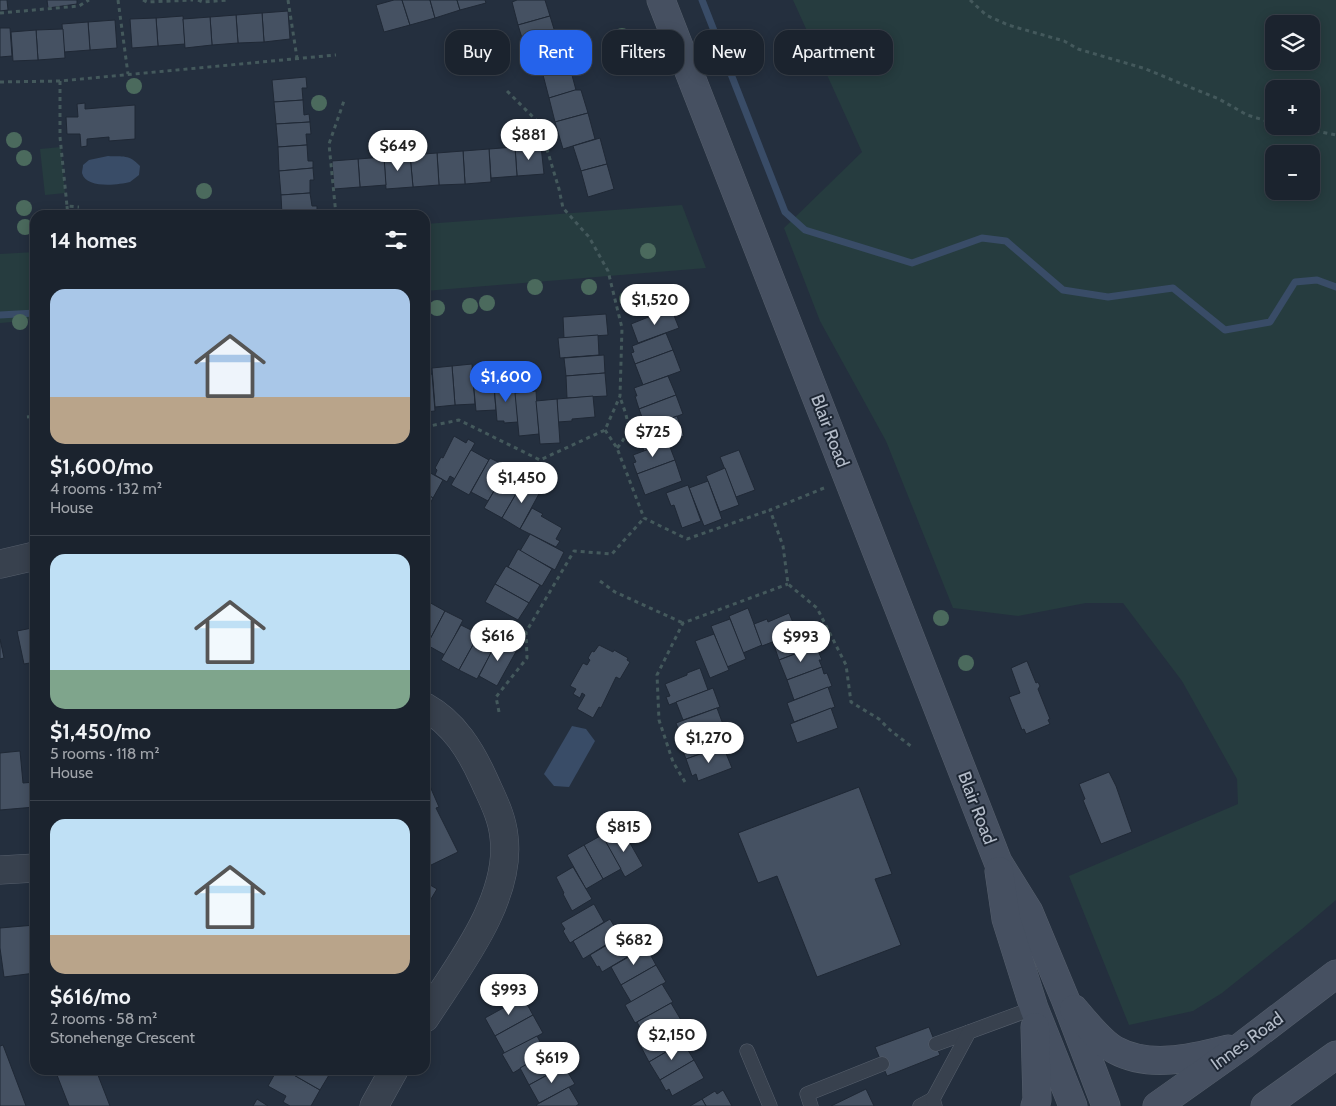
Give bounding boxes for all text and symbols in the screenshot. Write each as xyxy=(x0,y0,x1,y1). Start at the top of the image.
map controls xyxy=(1265,15,1320,200)
button: layers xyxy=(1265,15,1320,70)
chip: Buy xyxy=(445,30,510,75)
chip: Rent xyxy=(520,30,592,75)
chip: Filters xyxy=(602,30,684,75)
chip: New xyxy=(694,30,764,75)
chip: Apartment xyxy=(774,30,893,75)
button: + xyxy=(1265,80,1320,135)
pin: $881 xyxy=(499,119,559,161)
text: $881 xyxy=(512,125,546,144)
pin: $649 xyxy=(368,130,428,172)
text: $649 xyxy=(379,136,417,155)
button: − xyxy=(1265,145,1320,200)
icon: filters xyxy=(382,226,410,254)
text: 14 homes xyxy=(50,228,137,253)
pin: $1,520 xyxy=(614,284,696,326)
text: $1,520 xyxy=(631,290,679,309)
icon: home xyxy=(185,321,275,411)
pin: $1,600 xyxy=(465,360,547,403)
text: $1,600 xyxy=(481,367,531,386)
street label: Blair Road xyxy=(806,392,854,470)
pin: $725 xyxy=(623,416,683,458)
text: $725 xyxy=(636,422,670,441)
text: $1,600/mo xyxy=(50,454,153,479)
pin: $1,450 xyxy=(481,462,563,504)
text: $1,450 xyxy=(498,468,546,487)
text: 4 rooms · 132 m² xyxy=(50,479,162,498)
text: House xyxy=(50,498,93,517)
icon: home xyxy=(185,587,275,677)
pin: $616 xyxy=(468,620,528,662)
pin: $993 xyxy=(771,620,831,663)
text: $616 xyxy=(481,626,515,645)
text: $993 xyxy=(783,627,819,646)
text: $1,450/mo xyxy=(50,719,151,744)
pin: $1,270 xyxy=(668,722,750,764)
text: $1,270 xyxy=(686,728,732,747)
text: 5 rooms · 118 m² xyxy=(50,744,159,763)
text: House xyxy=(50,763,93,782)
street label: Blair Road xyxy=(953,769,1001,847)
pin: $815 xyxy=(594,810,654,853)
text: $815 xyxy=(607,817,641,836)
icon: home xyxy=(185,852,275,942)
pin: $682 xyxy=(604,924,664,966)
text: $682 xyxy=(616,930,652,949)
pin: $993 xyxy=(479,974,539,1016)
text: $993 xyxy=(491,980,527,999)
text: $616/mo xyxy=(50,984,131,1009)
street label: Innes Road xyxy=(1206,1007,1288,1075)
text: 2 rooms · 58 m² xyxy=(50,1009,157,1028)
pin: $2,150 xyxy=(631,1018,713,1061)
text: $2,150 xyxy=(649,1025,695,1044)
text: Stonehenge Crescent xyxy=(50,1028,195,1047)
pin: $619 xyxy=(522,1042,582,1084)
text: $619 xyxy=(535,1048,569,1067)

